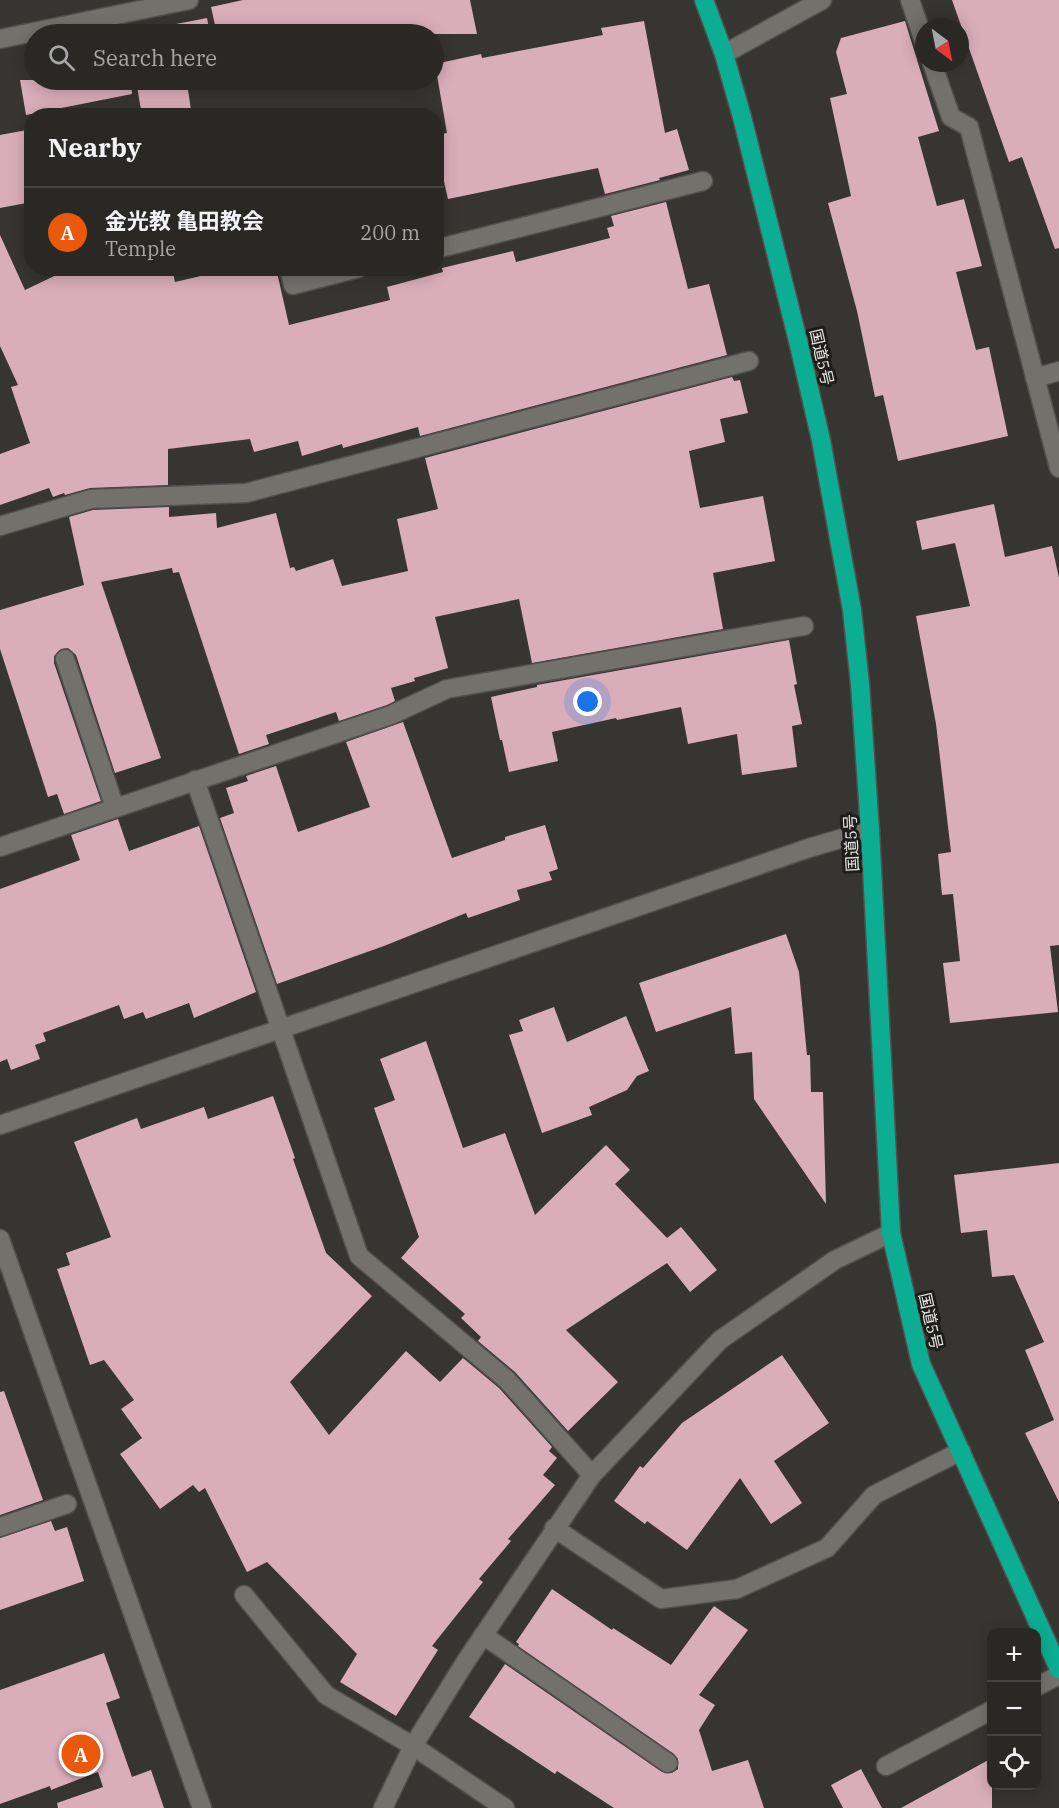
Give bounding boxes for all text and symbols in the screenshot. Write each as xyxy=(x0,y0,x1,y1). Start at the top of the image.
north arrow xyxy=(915,18,969,72)
search box xyxy=(24,24,444,90)
icon: search xyxy=(45,41,78,74)
text: Search here xyxy=(93,43,217,72)
text: Nearby xyxy=(48,130,142,164)
text: 金光教 亀田教会 xyxy=(105,206,264,235)
text: A xyxy=(61,219,74,246)
text: 200 m xyxy=(360,219,420,246)
text: Temple xyxy=(105,235,176,262)
street label: 国道5号 xyxy=(806,327,838,387)
your location xyxy=(573,687,602,716)
street label: 国道5号 xyxy=(840,814,862,872)
street label: 国道5号 xyxy=(915,1291,947,1351)
map controls xyxy=(987,1628,1041,1790)
button: + xyxy=(987,1628,1041,1682)
button: − xyxy=(987,1682,1041,1736)
pin: A xyxy=(62,1732,100,1776)
button: locate xyxy=(987,1736,1041,1790)

